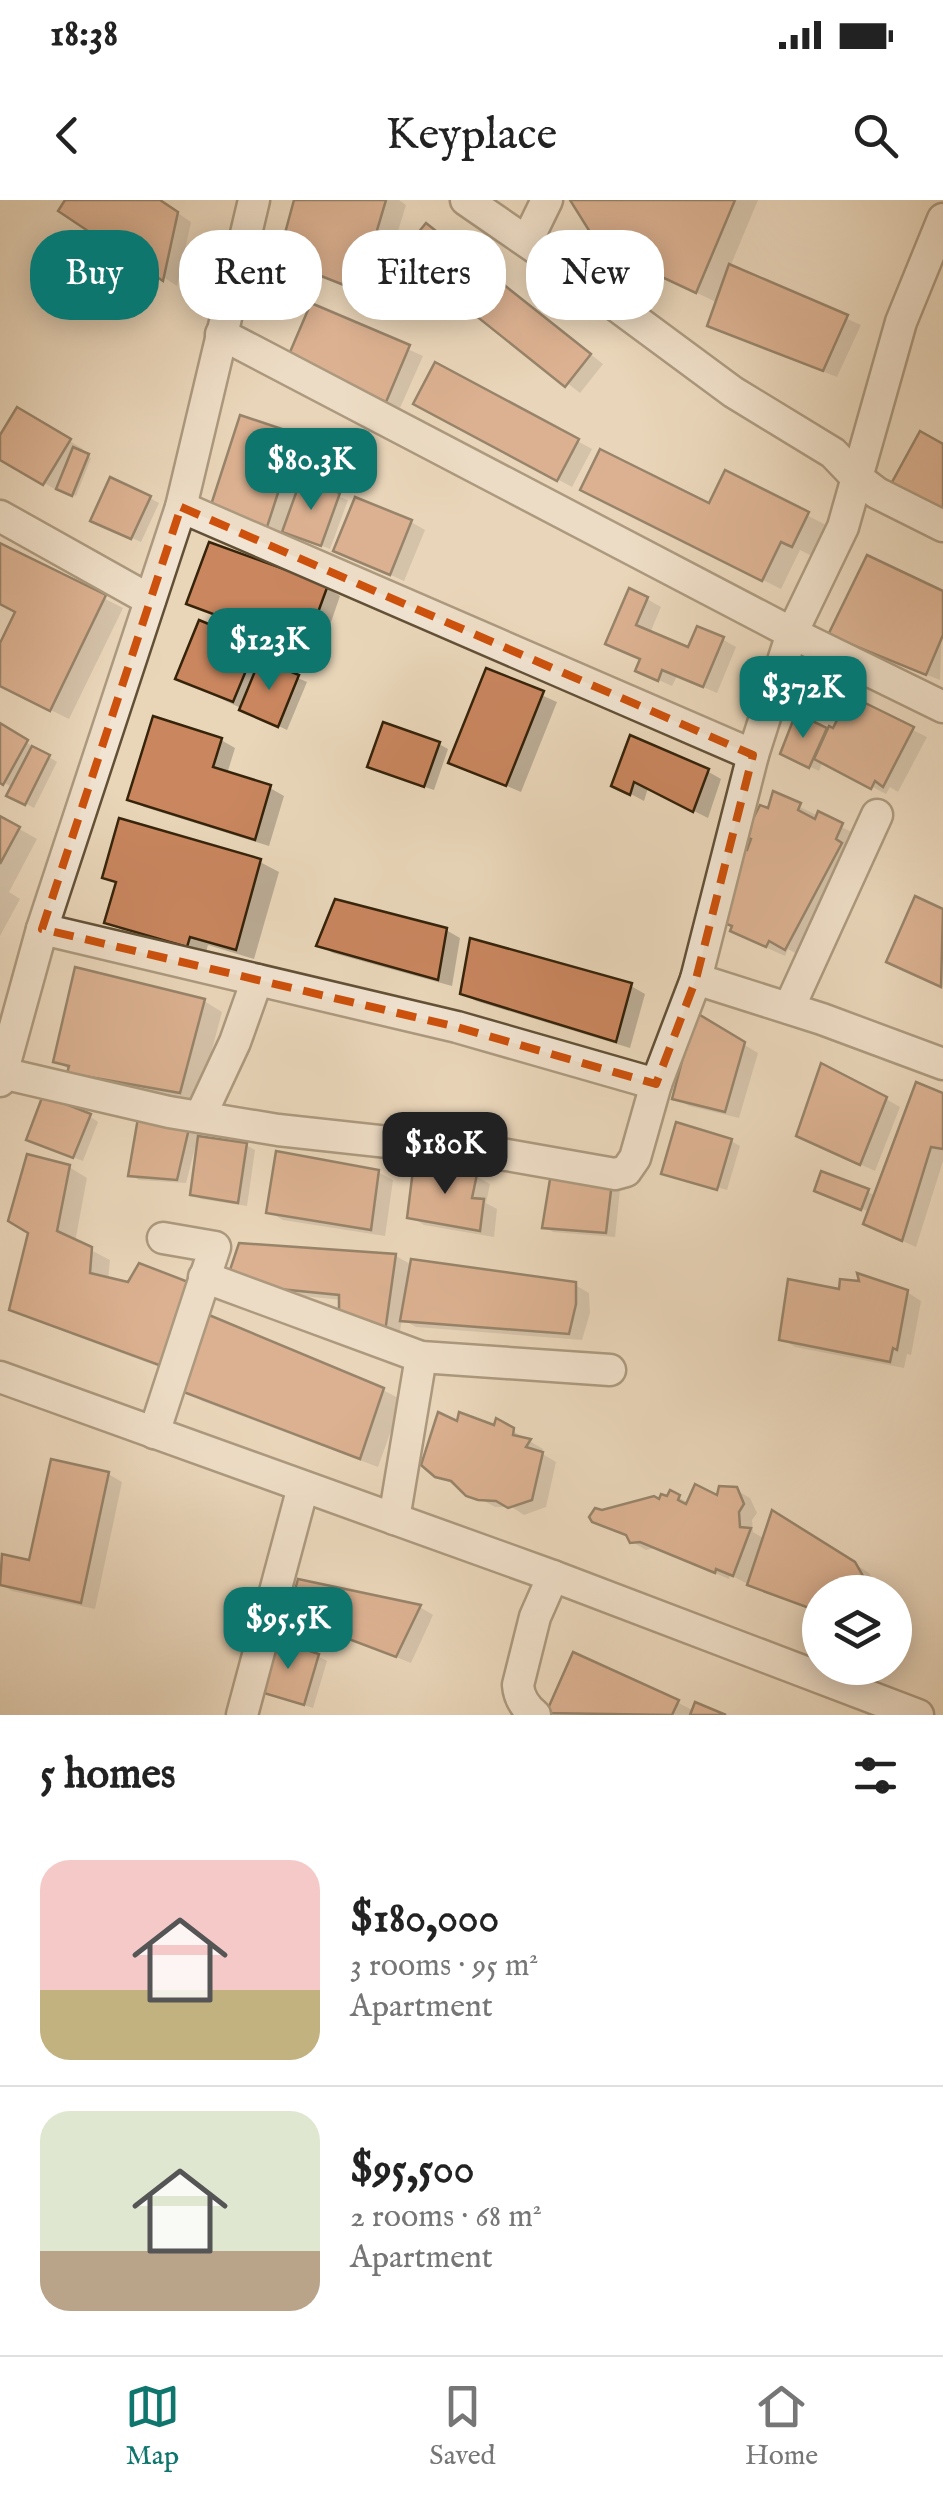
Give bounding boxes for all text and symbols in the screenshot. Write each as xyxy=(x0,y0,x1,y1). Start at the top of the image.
text: 18:38 xyxy=(50,11,118,59)
text: Keyplace xyxy=(386,107,557,164)
icon: back xyxy=(40,108,95,163)
icon: search xyxy=(848,108,903,163)
chip: Buy xyxy=(30,230,159,320)
chip: Rent xyxy=(179,230,322,320)
chip: Filters xyxy=(342,230,506,320)
chip: New xyxy=(526,230,664,320)
pin: $80.3K xyxy=(230,428,392,513)
text: $80.3K xyxy=(267,440,355,481)
pin: $123K xyxy=(199,608,339,693)
text: $123K xyxy=(229,620,309,661)
pin: $372K xyxy=(733,656,873,741)
text: $372K xyxy=(762,668,844,709)
pin: $180K xyxy=(375,1112,515,1197)
text: $180K xyxy=(404,1124,486,1165)
map controls xyxy=(802,1575,912,1685)
button: layers xyxy=(802,1575,912,1685)
pin: $95.5K xyxy=(207,1587,369,1672)
text: $95.5K xyxy=(246,1599,330,1640)
icon: filters xyxy=(848,1748,903,1803)
text: 5 homes xyxy=(40,1749,176,1802)
text: $180,000 xyxy=(350,1893,499,1946)
icon: home xyxy=(120,1900,240,2020)
text: 3 rooms · 95 m² xyxy=(350,1946,538,1987)
text: Apartment xyxy=(350,1987,493,2028)
text: $95,500 xyxy=(350,2144,474,2197)
icon: home xyxy=(120,2151,240,2271)
text: 2 rooms · 68 m² xyxy=(350,2197,542,2238)
text: Apartment xyxy=(350,2238,493,2279)
tab: Map xyxy=(125,2379,180,2474)
tab: Saved xyxy=(429,2379,496,2474)
tab: Home xyxy=(745,2379,818,2474)

